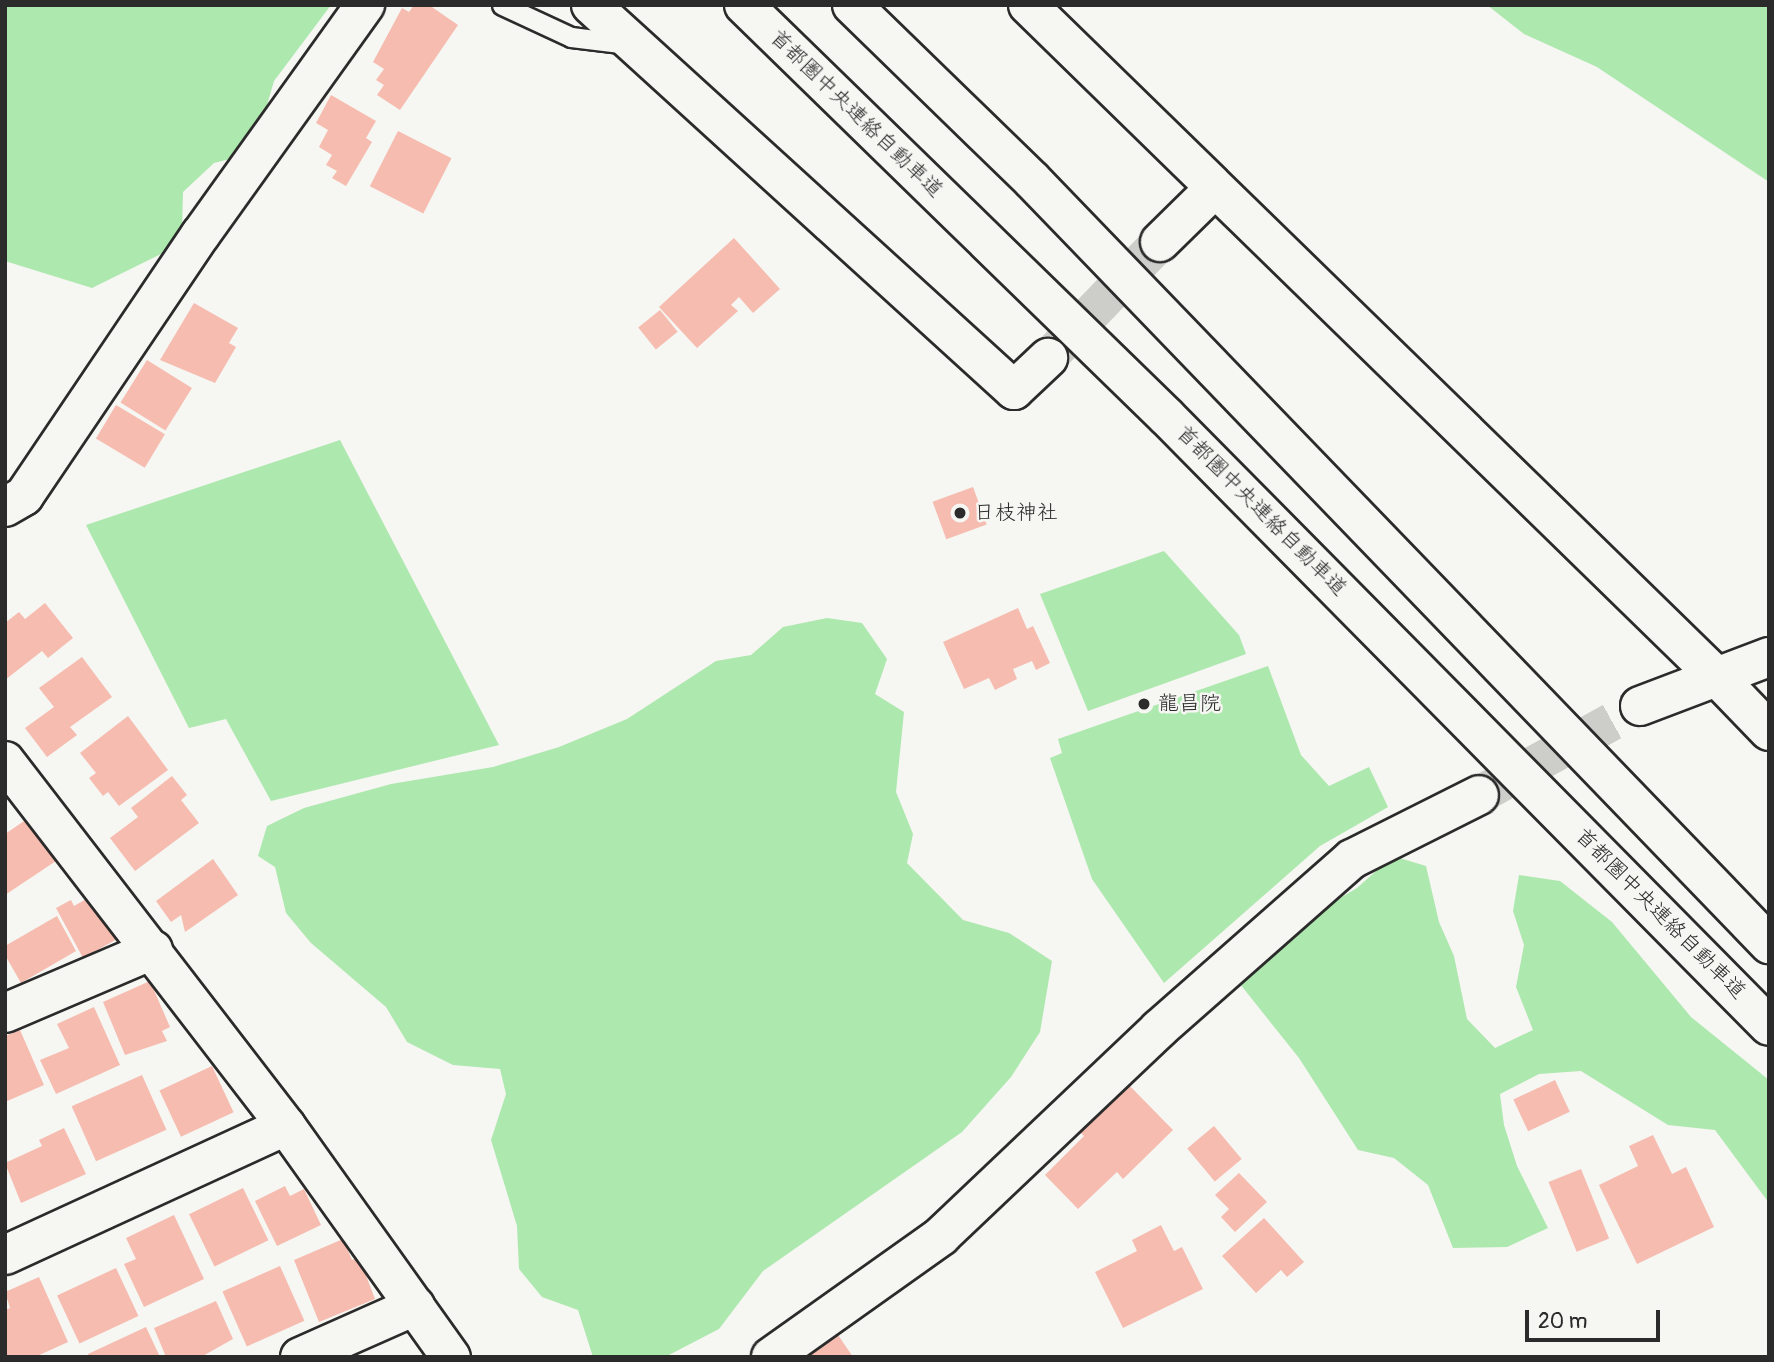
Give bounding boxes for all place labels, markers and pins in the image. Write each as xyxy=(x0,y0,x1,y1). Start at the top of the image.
place label: 日枝神社 xyxy=(974,500,1058,526)
marker: 日枝神社 xyxy=(952,505,968,521)
place label: 龍昌院 xyxy=(1158,691,1221,717)
marker: 龍昌院 xyxy=(1136,696,1152,712)

